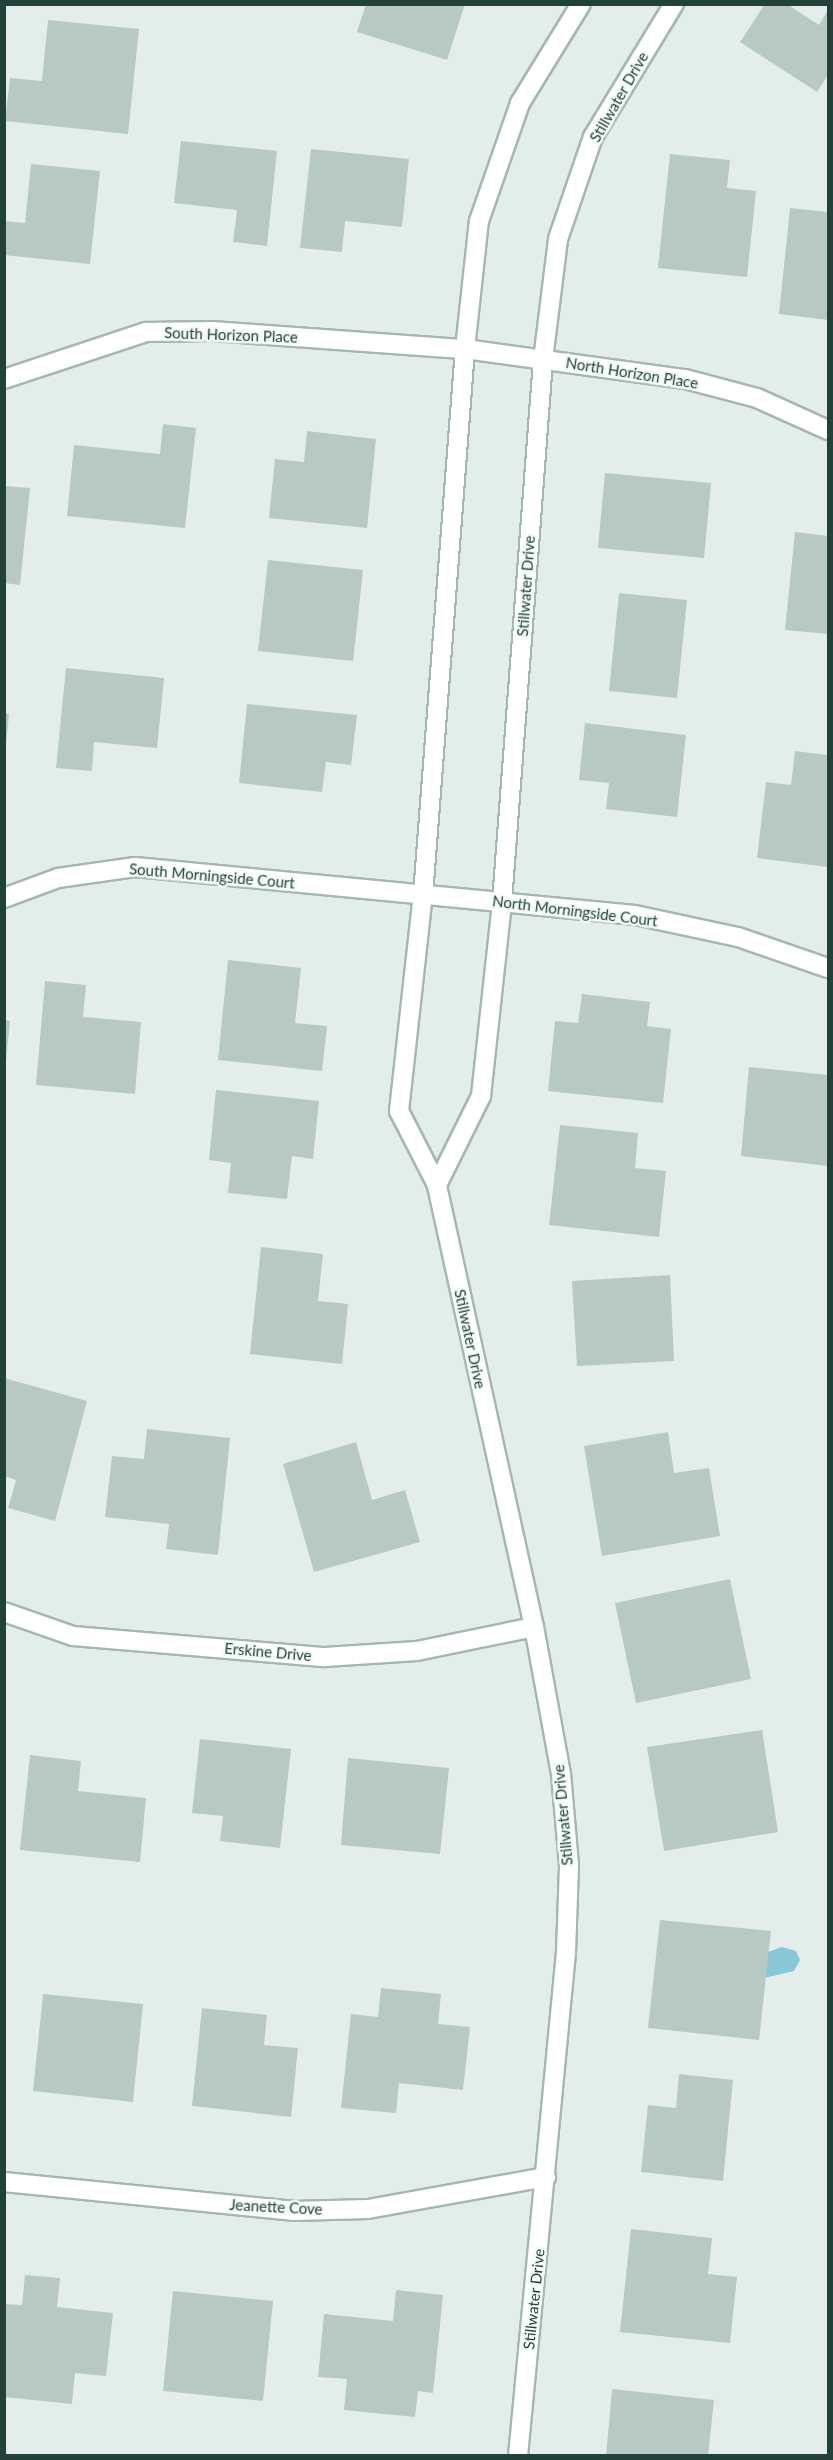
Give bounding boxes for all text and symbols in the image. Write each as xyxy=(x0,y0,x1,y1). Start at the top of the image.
street label: Stillwater Drive xyxy=(586,49,652,145)
street label: South Horizon Place xyxy=(164,324,298,346)
street label: North Horizon Place xyxy=(565,354,699,392)
street label: Stillwater Drive xyxy=(513,535,539,637)
street label: South Morningside Court xyxy=(128,860,296,892)
street label: North Morningside Court xyxy=(491,892,659,930)
street label: Stillwater Drive xyxy=(451,1287,489,1391)
street label: Erskine Drive xyxy=(224,1639,312,1665)
street label: Stillwater Drive xyxy=(550,1764,576,1866)
street label: Jeanette Cove xyxy=(229,2196,323,2218)
street label: Stillwater Drive xyxy=(520,2248,548,2350)

